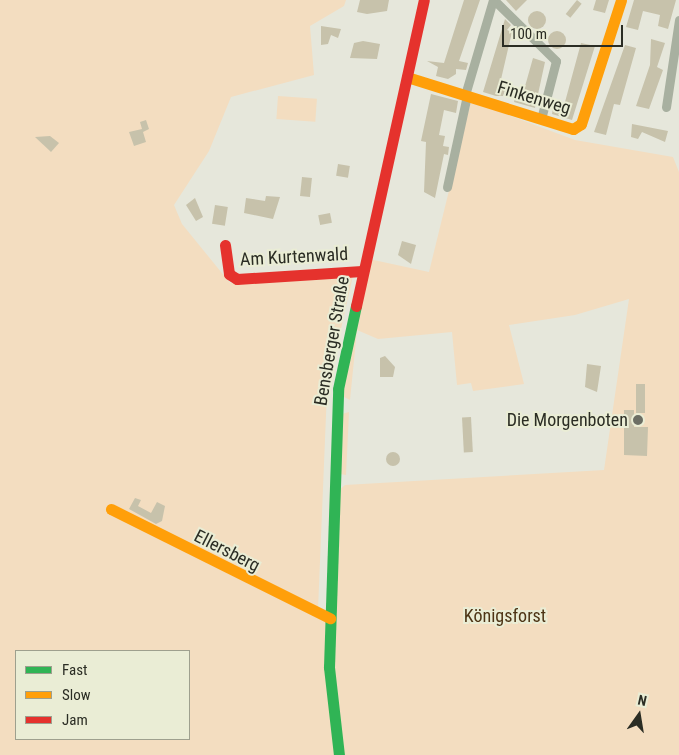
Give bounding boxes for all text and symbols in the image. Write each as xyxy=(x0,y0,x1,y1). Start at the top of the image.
scale bar xyxy=(504,15,625,47)
text: 100 m xyxy=(510,25,547,43)
street label: Finkenweg xyxy=(495,77,573,119)
street label: Am Kurtenwald xyxy=(239,243,349,271)
street label: Bensberger Straße xyxy=(310,275,354,407)
place label: Die Morgenboten xyxy=(507,409,628,431)
marker: Die Morgenboten xyxy=(632,414,644,426)
street label: Ellersberg xyxy=(191,525,263,577)
park label: Königsforst xyxy=(464,605,546,627)
legend xyxy=(15,650,190,740)
text: Fast xyxy=(62,661,87,679)
text: Slow xyxy=(62,686,91,704)
north arrow xyxy=(614,690,664,740)
text: N xyxy=(636,692,648,709)
text: Jam xyxy=(62,711,88,729)

